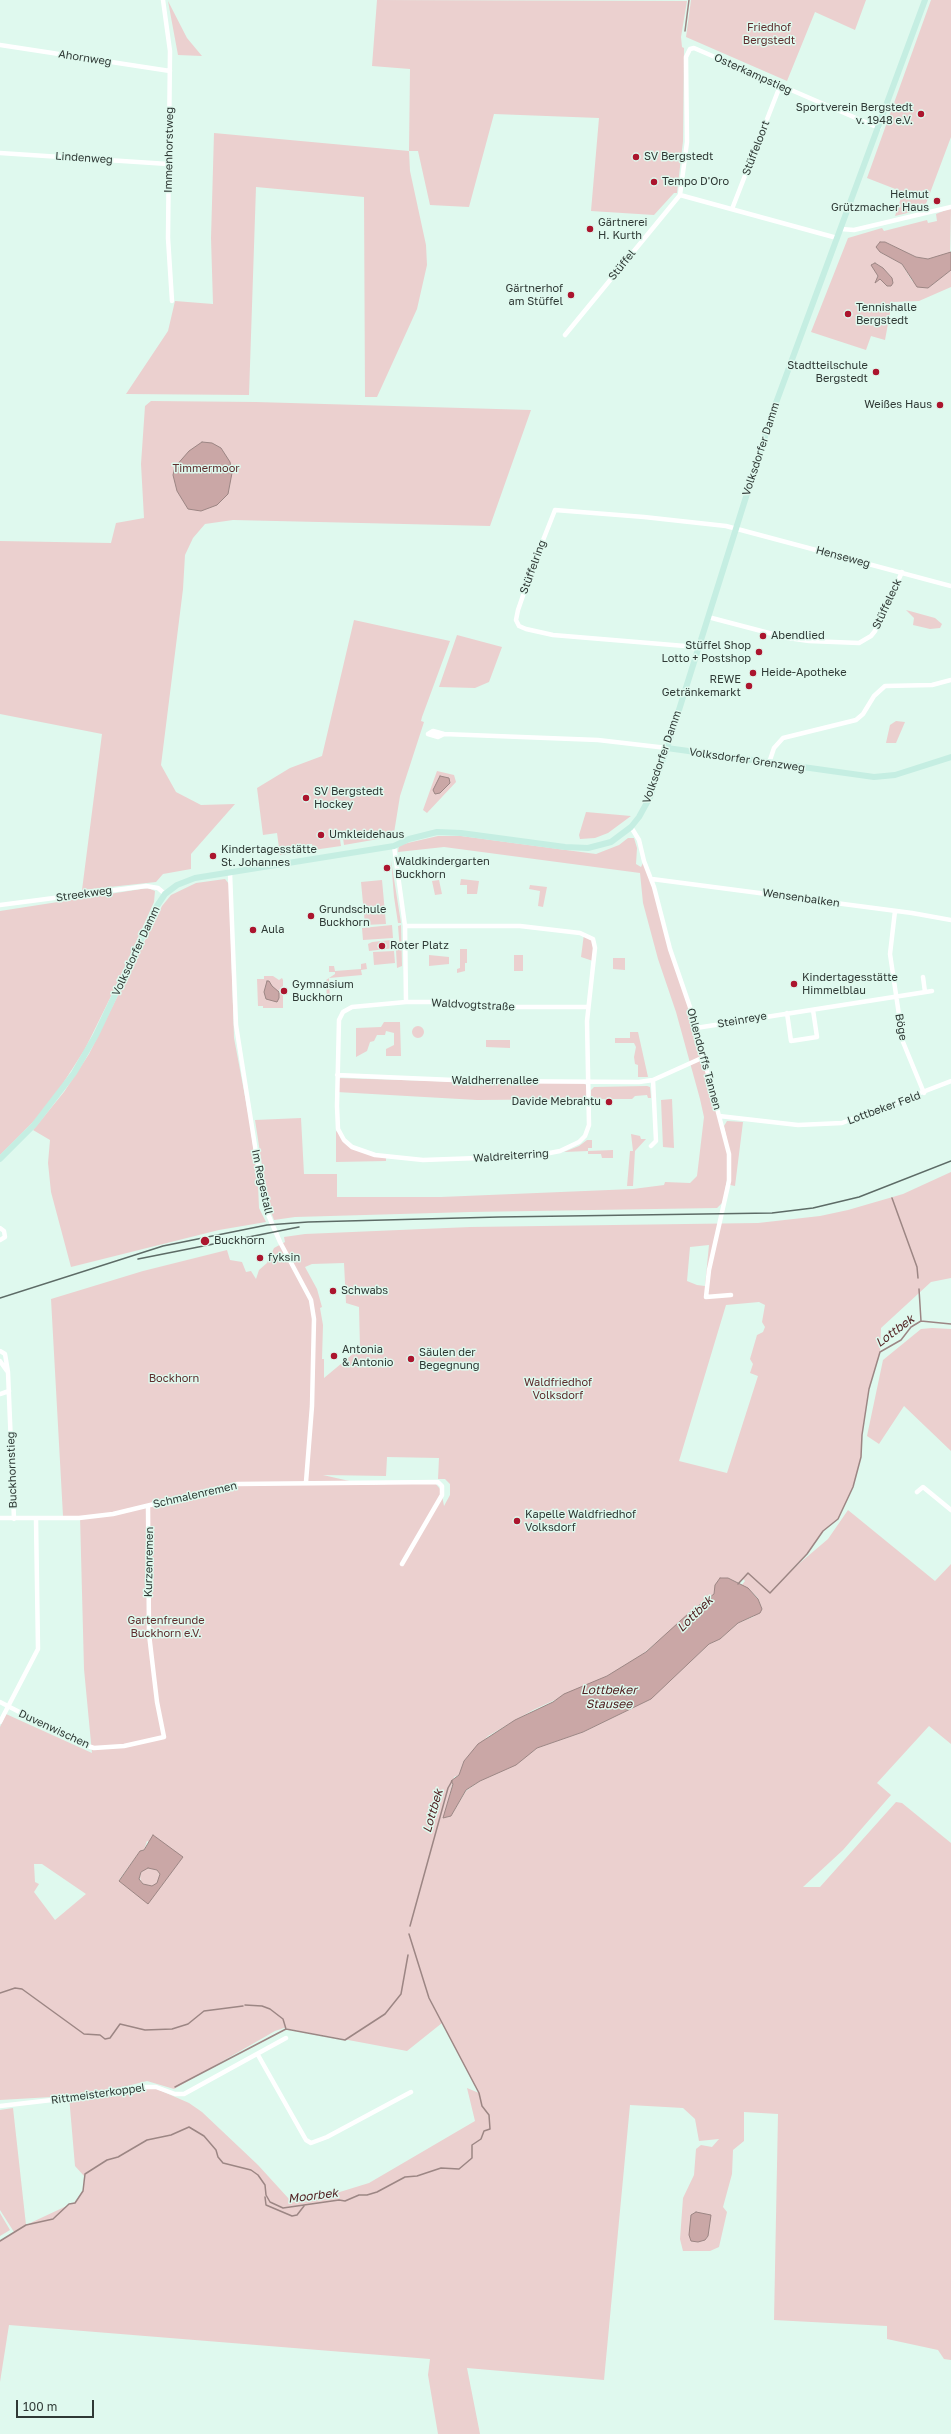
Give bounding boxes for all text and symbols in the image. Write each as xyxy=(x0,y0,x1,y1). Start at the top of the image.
park label: Friedhof Bergstedt xyxy=(743,21,795,47)
street label: Ahornweg xyxy=(57,47,113,69)
street label: Osterkampstieg xyxy=(712,51,794,97)
place label: Sportverein Bergstedt v. 1948 e.V. xyxy=(796,101,913,127)
street label: Immenhorstweg xyxy=(162,107,176,193)
marker: Sportverein Bergstedt v. 1948 e.V. xyxy=(916,109,926,119)
street label: Stüffeloort xyxy=(739,119,773,177)
street label: Lindenweg xyxy=(55,149,113,167)
place label: SV Bergstedt xyxy=(644,150,713,164)
marker: SV Bergstedt xyxy=(631,152,641,162)
place label: Tempo D'Oro xyxy=(662,175,729,189)
marker: Tempo D'Oro xyxy=(649,177,659,187)
place label: Helmut Grützmacher Haus xyxy=(831,188,929,214)
marker: Helmut Grützmacher Haus xyxy=(932,196,942,206)
place label: Gärtnerei H. Kurth xyxy=(598,216,648,242)
marker: Gärtnerei H. Kurth xyxy=(585,224,595,234)
street label: Stüffel xyxy=(606,247,638,283)
place label: Gärtnerhof am Stüffel xyxy=(505,282,563,308)
marker: Gärtnerhof am Stüffel xyxy=(566,290,576,300)
place label: Tennishalle Bergstedt xyxy=(856,301,917,327)
marker: Tennishalle Bergstedt xyxy=(843,309,853,319)
place label: Stadtteilschule Bergstedt xyxy=(787,359,868,385)
marker: Stadtteilschule Bergstedt xyxy=(871,367,881,377)
place label: Weißes Haus xyxy=(864,398,932,412)
marker: Weißes Haus xyxy=(935,400,945,410)
street label: Volksdorfer Damm xyxy=(740,401,782,497)
park label: Timmermoor xyxy=(172,462,240,476)
street label: Stüffelring xyxy=(517,538,549,596)
street label: Henseweg xyxy=(814,543,872,571)
street label: Stüffeleck xyxy=(870,577,904,631)
place label: Abendlied xyxy=(771,629,825,643)
marker: Abendlied xyxy=(758,631,768,641)
place label: Stüffel Shop Lotto + Postshop xyxy=(662,639,751,665)
marker: Stüffel Shop Lotto + Postshop xyxy=(754,647,764,657)
place label: Heide-Apotheke xyxy=(761,666,847,680)
marker: Heide-Apotheke xyxy=(748,668,758,678)
place label: REWE Getränkemarkt xyxy=(662,673,741,699)
marker: REWE Getränkemarkt xyxy=(744,681,754,691)
street label: Volksdorfer Damm xyxy=(640,709,684,805)
street label: Volksdorfer Grenzweg xyxy=(688,745,806,775)
place label: SV Bergstedt Hockey xyxy=(314,785,383,811)
marker: SV Bergstedt Hockey xyxy=(301,793,311,803)
place label: Umkleidehaus xyxy=(329,828,404,842)
marker: Umkleidehaus xyxy=(316,830,326,840)
place label: Kindertagesstätte St. Johannes xyxy=(221,843,317,869)
marker: Kindertagesstätte St. Johannes xyxy=(208,851,218,861)
place label: Waldkindergarten Buckhorn xyxy=(395,855,490,881)
marker: Waldkindergarten Buckhorn xyxy=(382,863,392,873)
street label: Streekweg xyxy=(55,884,113,904)
street label: Wensenbalken xyxy=(762,886,840,910)
place label: Grundschule Buckhorn xyxy=(319,903,386,929)
street label: Volksdorfer Damm xyxy=(109,904,163,998)
marker: Grundschule Buckhorn xyxy=(306,911,316,921)
place label: Aula xyxy=(261,923,285,937)
marker: Aula xyxy=(248,925,258,935)
place label: Roter Platz xyxy=(390,939,449,953)
marker: Roter Platz xyxy=(377,941,387,951)
place label: Kindertagesstätte Himmelblau xyxy=(802,971,898,997)
place label: Gymnasium Buckhorn xyxy=(292,978,354,1004)
marker: Kindertagesstätte Himmelblau xyxy=(789,979,799,989)
marker: Gymnasium Buckhorn xyxy=(279,986,289,996)
street label: Waldvogtstraße xyxy=(431,996,515,1014)
street label: Ohlendorffs Tannen xyxy=(684,1007,724,1111)
street label: Steinreye xyxy=(716,1009,768,1031)
street label: Böge xyxy=(892,1013,910,1041)
street label: Waldherrenallee xyxy=(451,1074,539,1088)
street label: Lottbeker Feld xyxy=(846,1089,922,1127)
place label: Davide Mebrahtu xyxy=(512,1095,601,1109)
marker: Davide Mebrahtu xyxy=(604,1097,614,1107)
street label: Waldreiterring xyxy=(473,1147,549,1165)
street label: Im Regestall xyxy=(249,1148,275,1216)
place label: Buckhorn xyxy=(214,1234,265,1248)
marker: Buckhorn xyxy=(199,1235,211,1247)
place label: fyksin xyxy=(268,1251,300,1265)
marker: fyksin xyxy=(255,1253,265,1263)
place label: Schwabs xyxy=(341,1284,388,1298)
marker: Schwabs xyxy=(328,1286,338,1296)
water label: Lottbek xyxy=(873,1312,917,1350)
place label: Antonia & Antonio xyxy=(342,1343,393,1369)
place label: Säulen der Begegnung xyxy=(419,1346,480,1372)
marker: Antonia & Antonio xyxy=(329,1351,339,1361)
marker: Säulen der Begegnung xyxy=(406,1354,416,1364)
park label: Bockhorn xyxy=(149,1372,199,1386)
park label: Waldfriedhof Volksdorf xyxy=(524,1376,592,1402)
street label: Buckhornstieg xyxy=(4,1431,20,1509)
street label: Schmalenremen xyxy=(152,1479,238,1511)
place label: Kapelle Waldfriedhof Volksdorf xyxy=(525,1508,636,1534)
marker: Kapelle Waldfriedhof Volksdorf xyxy=(512,1516,522,1526)
street label: Kurzenremen xyxy=(142,1527,156,1597)
water label: Lottbek xyxy=(674,1593,716,1635)
park label: Gartenfreunde Buckhorn e.V. xyxy=(127,1614,205,1640)
water label: Lottbeker Stausee xyxy=(581,1683,637,1711)
street label: Duvenwischen xyxy=(16,1707,92,1751)
water label: Lottbek xyxy=(420,1788,446,1834)
street label: Rittmeisterkoppel xyxy=(50,2081,146,2107)
water label: Moorbek xyxy=(287,2186,339,2206)
scale bar xyxy=(18,2392,96,2418)
text: 100 m xyxy=(23,2399,57,2414)

